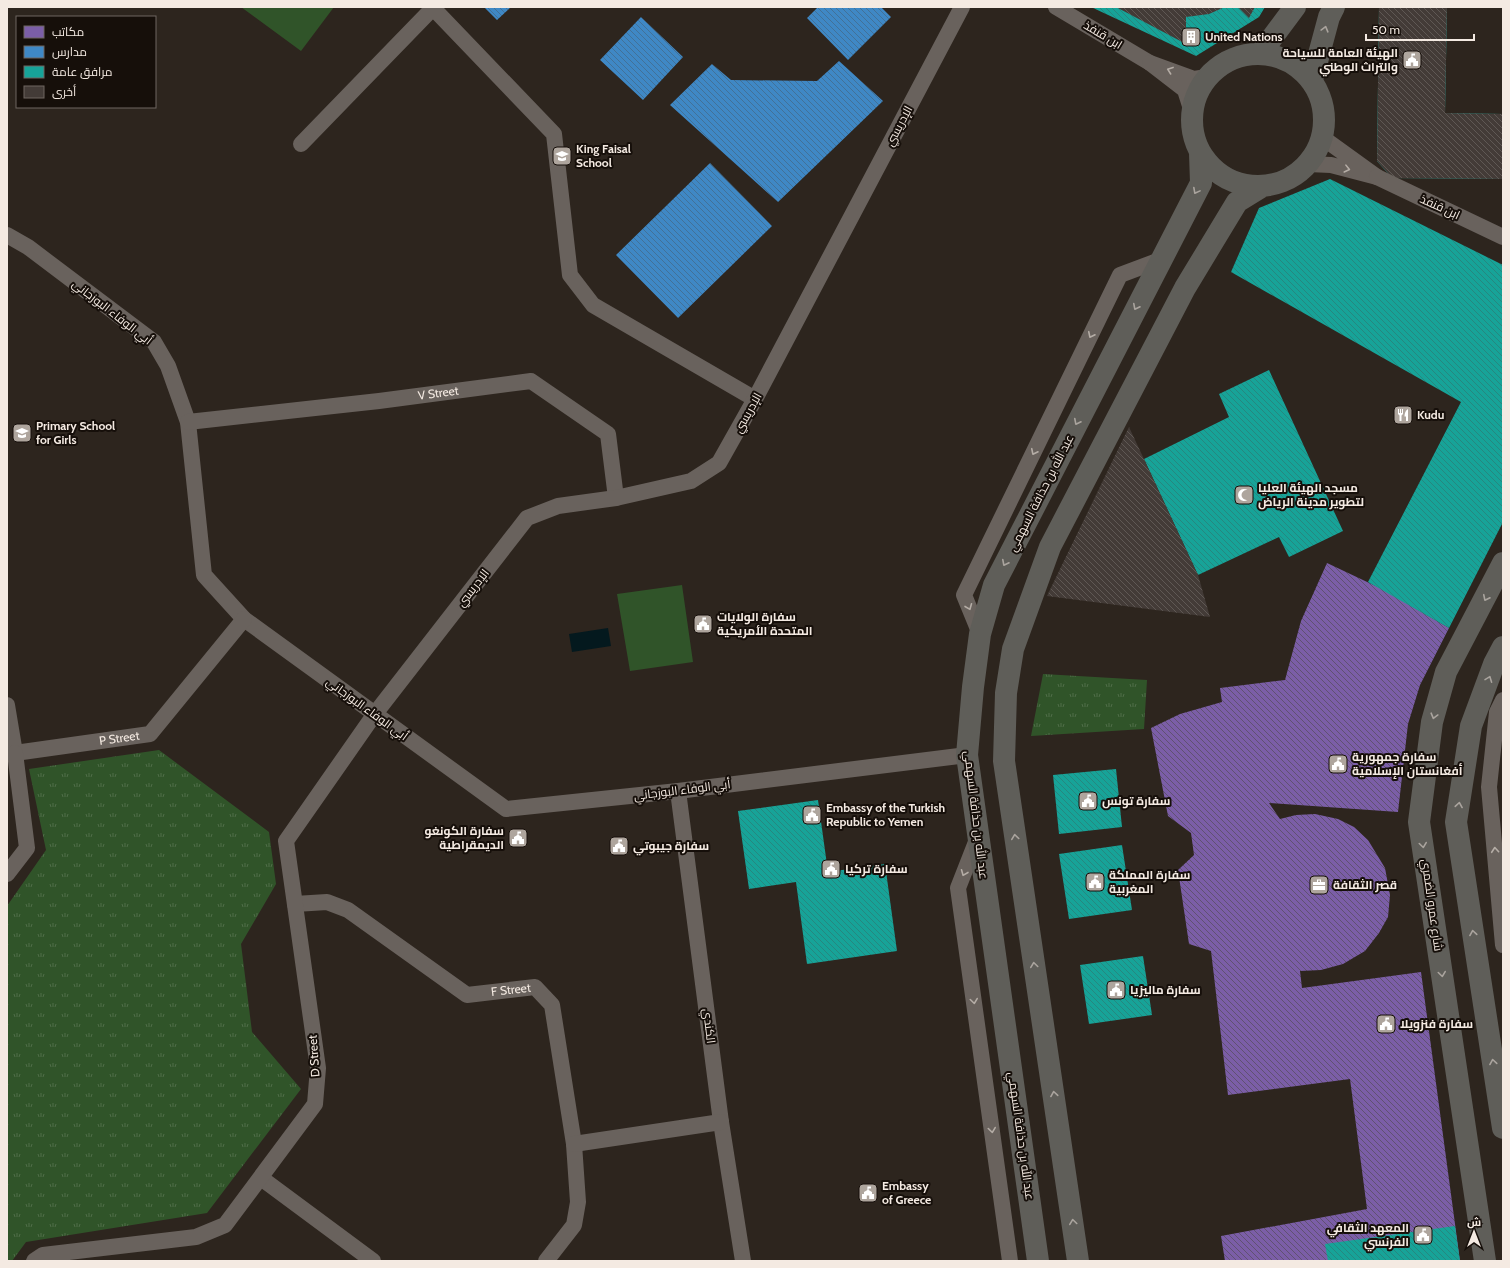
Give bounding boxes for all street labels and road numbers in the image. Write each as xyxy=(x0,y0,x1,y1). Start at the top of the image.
street label: ابن قنفذ xyxy=(1081,17,1125,52)
street label: الإدريسي xyxy=(882,103,918,150)
street label: ابن قنفذ xyxy=(1418,191,1463,222)
street label: أبي الوفاء البوزجاني xyxy=(67,276,155,350)
street label: V Street xyxy=(417,383,460,403)
street label: الإدريسي xyxy=(730,390,767,437)
street label: عبد الله بن حذافة السهمي xyxy=(1005,432,1079,555)
street label: الإدريسي xyxy=(453,566,494,611)
street label: أبي الوفاء البوزجاني xyxy=(322,674,411,746)
street label: P Street xyxy=(98,728,140,748)
street label: عبد الله بن حذافة السهمي xyxy=(958,750,992,880)
street label: أبي الوفاء البوزجاني xyxy=(633,776,732,806)
street label: شارع عمرو الضمري xyxy=(1416,858,1446,953)
street label: F Street xyxy=(490,980,532,999)
street label: الكندي xyxy=(697,1008,719,1045)
street label: D Street xyxy=(305,1034,322,1078)
street label: عبد الله بن حذافة السهمي xyxy=(1002,1071,1038,1201)

